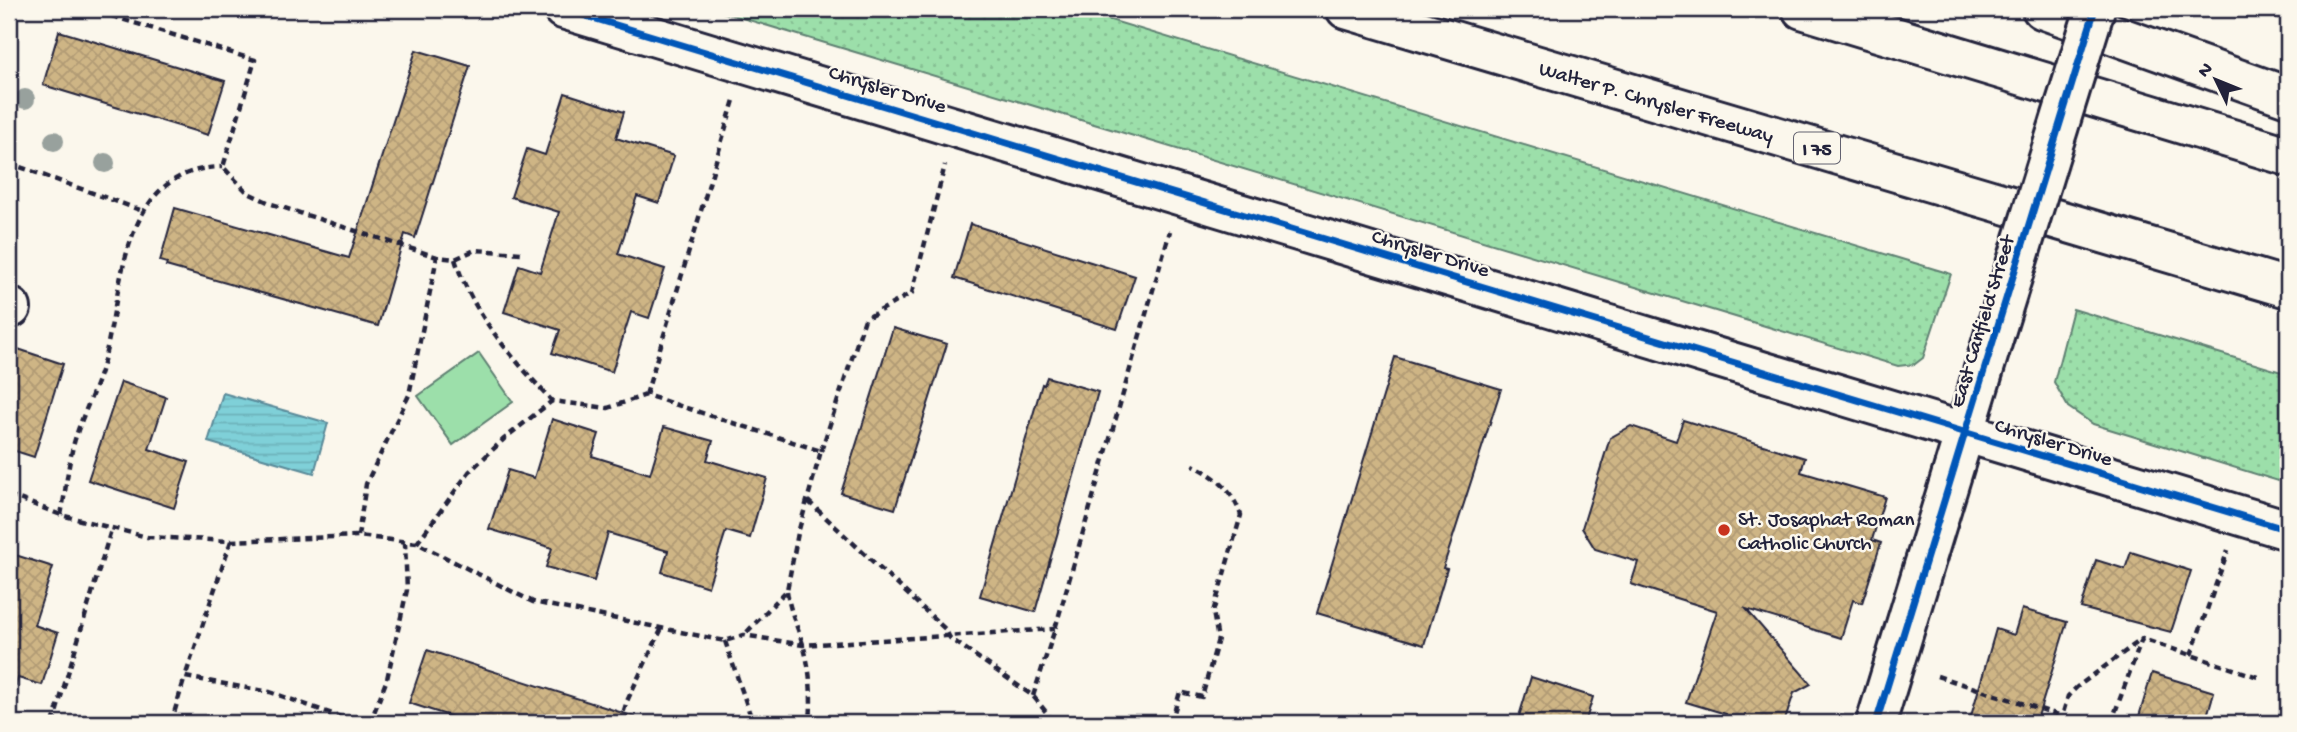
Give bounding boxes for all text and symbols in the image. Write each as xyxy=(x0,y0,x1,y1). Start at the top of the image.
north arrow xyxy=(2182,46,2252,116)
street label: Walter P. Chrysler Freeway xyxy=(1535,58,1776,151)
text: N xyxy=(2193,58,2219,83)
street label: Chrysler Drive xyxy=(825,62,950,121)
road number: I 75 xyxy=(1794,132,1840,164)
street label: Chrysler Drive xyxy=(1368,226,1493,285)
street label: East Canfield Street xyxy=(1946,231,2023,411)
street label: Chrysler Drive xyxy=(1991,415,2116,474)
place label: St. Josaphat Roman Catholic Church xyxy=(1738,509,1915,558)
marker: St. Josaphat Roman Catholic Church xyxy=(1716,522,1732,538)

